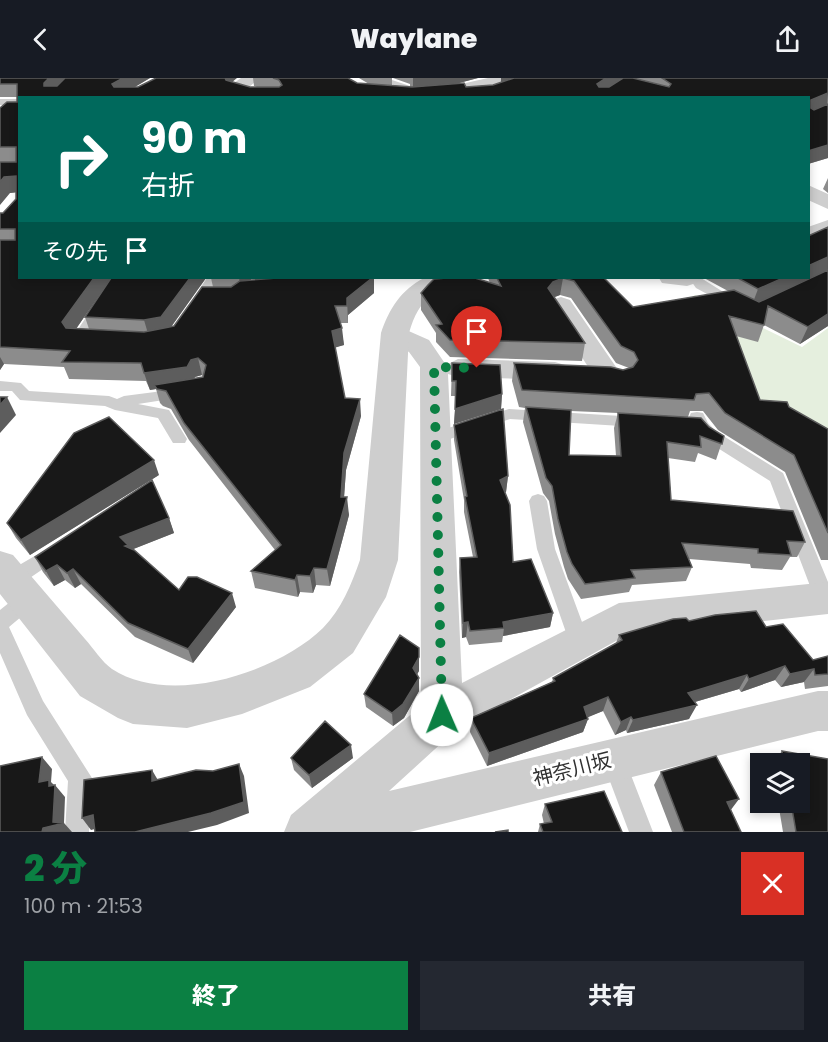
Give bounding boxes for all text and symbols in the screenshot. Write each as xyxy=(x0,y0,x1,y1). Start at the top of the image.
text: Waylane xyxy=(351,20,477,57)
icon: back xyxy=(24,23,57,56)
icon: share xyxy=(771,23,804,56)
text: 90 m xyxy=(141,109,248,168)
icon: right xyxy=(42,120,120,198)
text: 右折 xyxy=(141,167,195,204)
icon: arrive xyxy=(120,234,153,267)
text: その先 xyxy=(42,236,108,267)
pin xyxy=(451,306,502,368)
icon: arrive xyxy=(460,315,493,348)
position arrow xyxy=(410,683,474,747)
street label: 神奈川坂 xyxy=(530,746,614,792)
map controls xyxy=(750,753,810,813)
button: layers xyxy=(750,753,810,813)
text: 2 分 xyxy=(24,843,87,894)
button: close xyxy=(741,852,804,915)
text: 100 m · 21:53 xyxy=(24,892,143,920)
button: 終了 xyxy=(24,961,408,1030)
button: 共有 xyxy=(420,961,804,1030)

